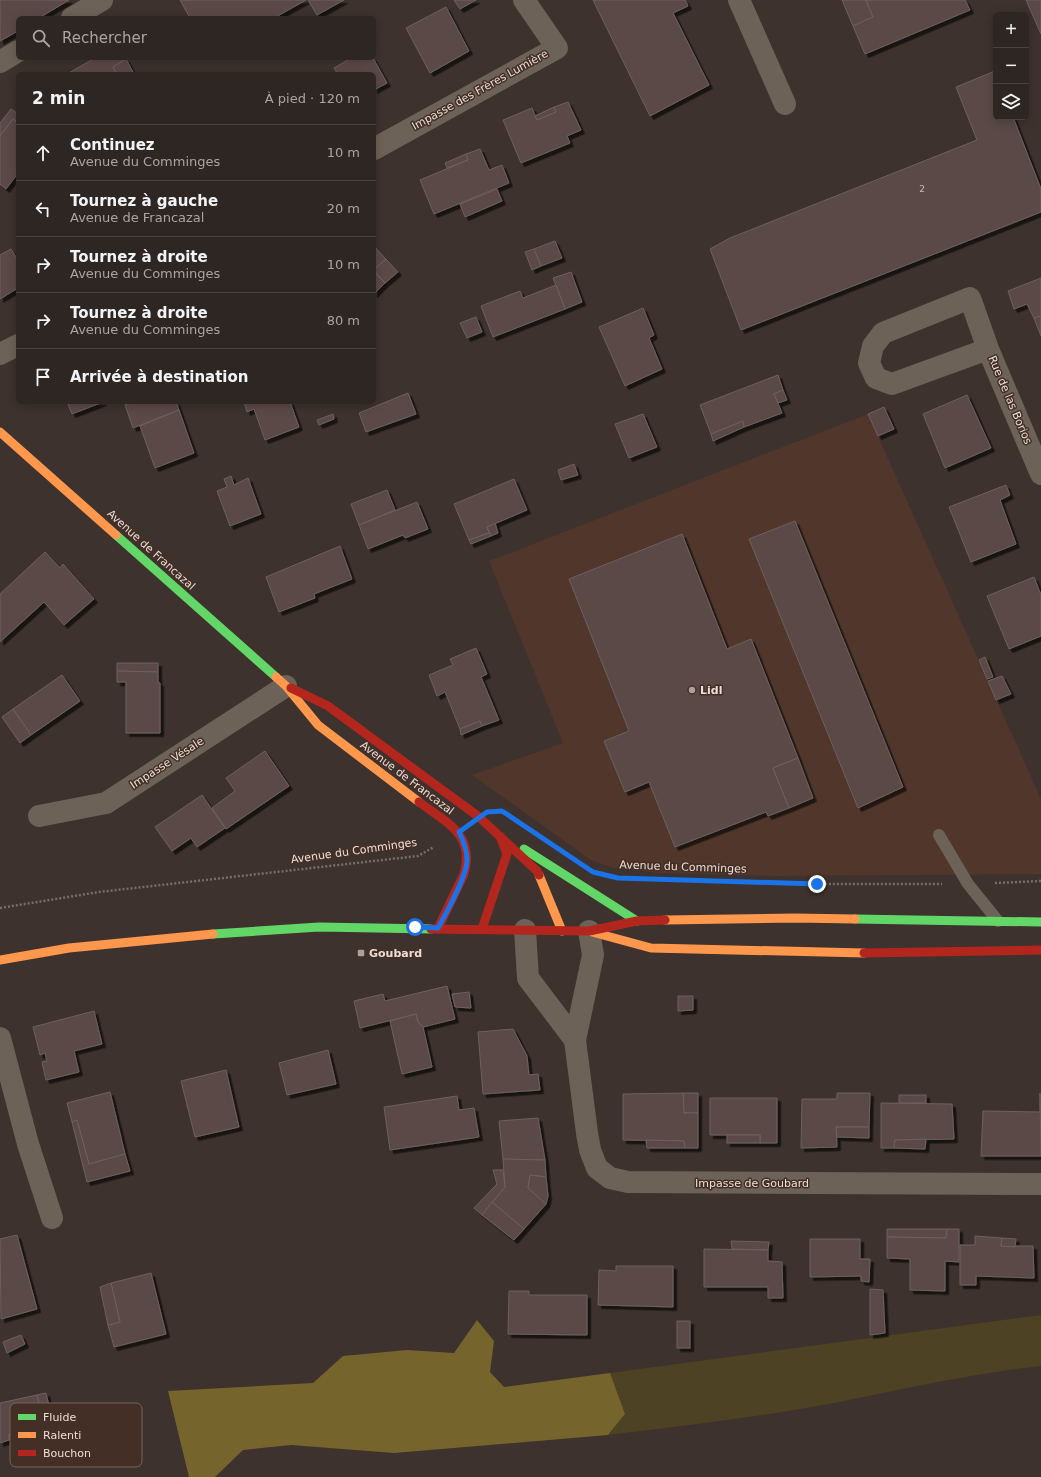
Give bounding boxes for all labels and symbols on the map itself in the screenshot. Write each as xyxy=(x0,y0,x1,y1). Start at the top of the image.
street label: Impasse des Frères Lumière xyxy=(410,47,551,133)
house number: 2 xyxy=(919,184,925,194)
street label: Rue de las Borios xyxy=(985,354,1035,446)
street label: Avenue de Francazal xyxy=(104,507,198,593)
place label: Lidl xyxy=(700,684,722,697)
marker: Lidl xyxy=(687,685,697,695)
street label: Impasse Vésale xyxy=(128,734,206,792)
street label: Avenue de Francazal xyxy=(358,739,456,817)
street label: Avenue du Comminges xyxy=(290,836,418,866)
street label: Avenue du Comminges xyxy=(619,858,747,876)
route end xyxy=(808,875,826,893)
route start xyxy=(406,918,424,936)
place label: Goubard xyxy=(369,947,422,960)
marker: Goubard xyxy=(356,948,366,958)
street label: Impasse de Goubard xyxy=(695,1177,809,1190)
legend xyxy=(10,1403,142,1467)
text: Fluide xyxy=(43,1411,76,1424)
text: Ralenti xyxy=(43,1429,81,1442)
text: Bouchon xyxy=(43,1447,91,1460)

